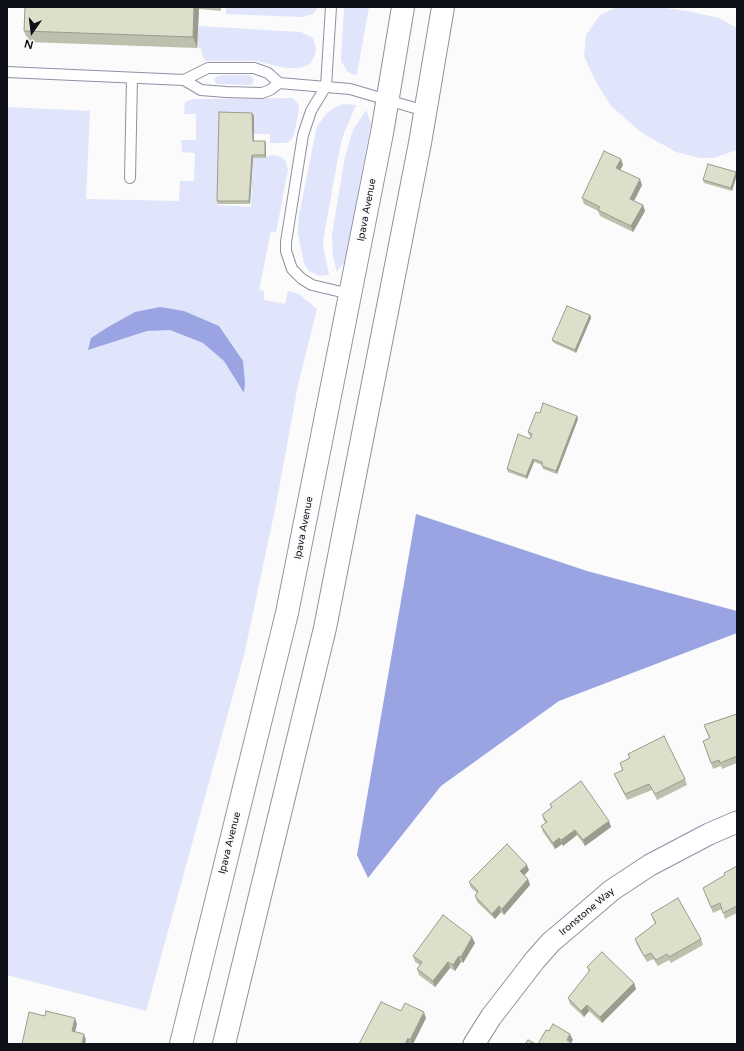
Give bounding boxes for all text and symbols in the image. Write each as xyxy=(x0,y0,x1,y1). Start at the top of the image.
north arrow xyxy=(12,12,52,52)
text: N xyxy=(23,37,35,52)
street label: Ipava Avenue xyxy=(355,178,379,242)
street label: Ipava Avenue xyxy=(292,496,316,560)
street label: Ipava Avenue xyxy=(216,811,244,875)
street label: Ironstone Way xyxy=(557,886,617,938)

